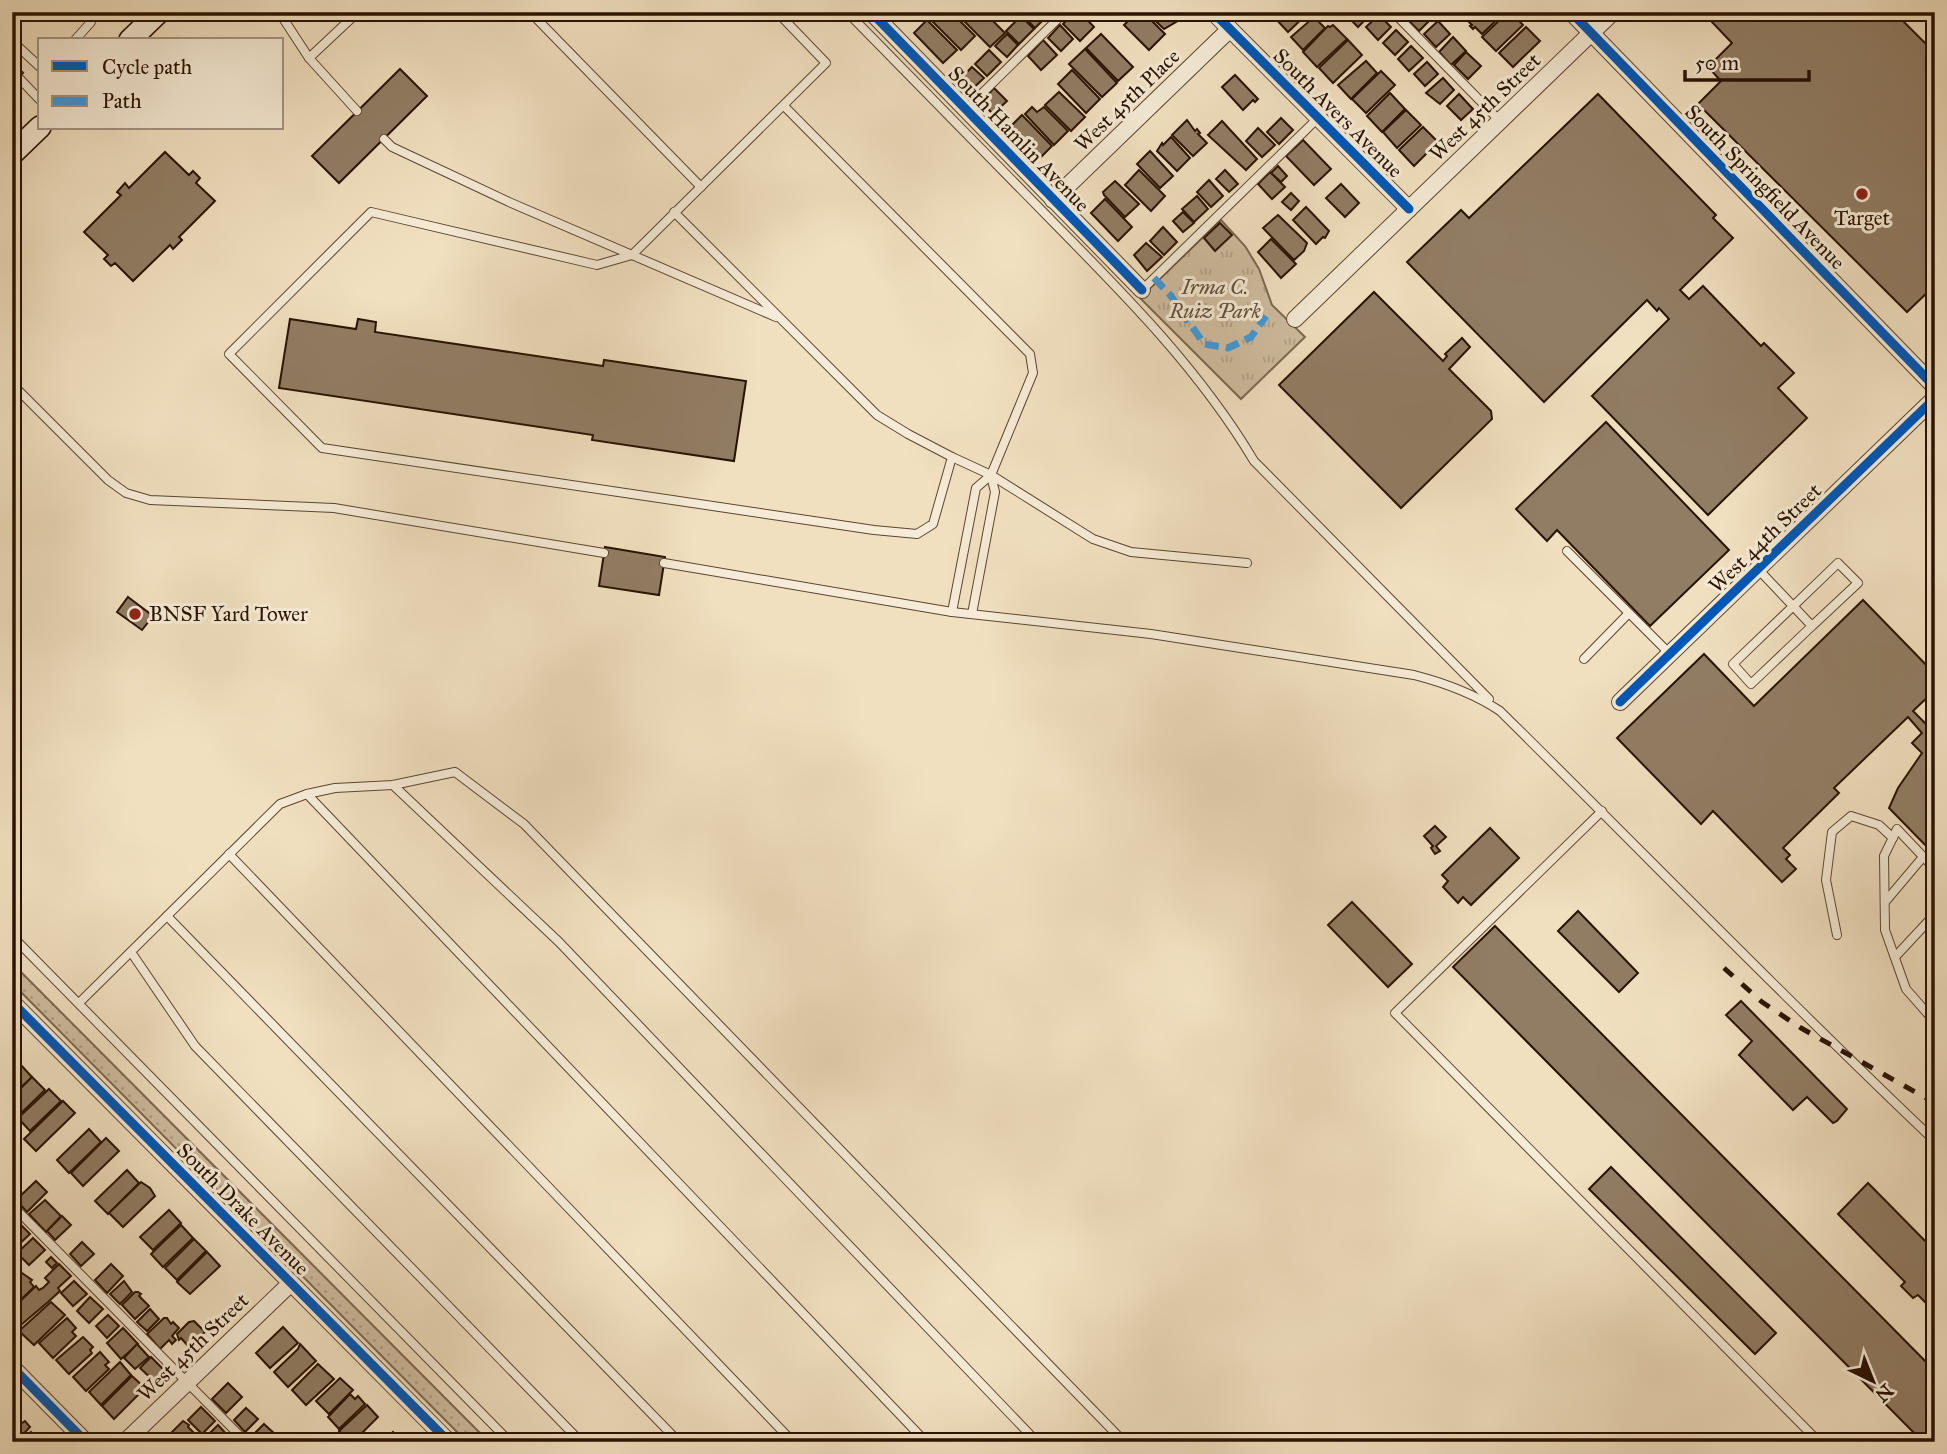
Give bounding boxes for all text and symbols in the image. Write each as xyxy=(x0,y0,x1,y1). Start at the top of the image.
legend xyxy=(38,38,284,130)
scale bar xyxy=(1685,38,1809,82)
street label: West 45th Place xyxy=(1069,43,1185,157)
street label: South Avers Avenue xyxy=(1268,43,1408,183)
street label: West 45th Street xyxy=(1424,47,1546,167)
text: 50 m xyxy=(1695,50,1740,76)
text: Cycle path xyxy=(102,54,193,80)
street label: South Hamlin Avenue xyxy=(943,61,1095,218)
text: Path xyxy=(102,88,142,114)
street label: South Springfield Avenue xyxy=(1679,99,1851,275)
marker: Target xyxy=(1854,186,1870,202)
place label: Target xyxy=(1834,205,1890,231)
park label: Irma C. Ruiz Park xyxy=(1168,274,1262,324)
street label: West 44th Street xyxy=(1703,477,1827,598)
place label: BNSF Yard Tower xyxy=(149,601,308,627)
marker: BNSF Yard Tower xyxy=(127,606,143,622)
street label: South Drake Avenue xyxy=(171,1137,315,1281)
street label: West 45th Street xyxy=(132,1287,254,1407)
north arrow xyxy=(1839,1346,1909,1416)
text: N xyxy=(1871,1379,1898,1407)

